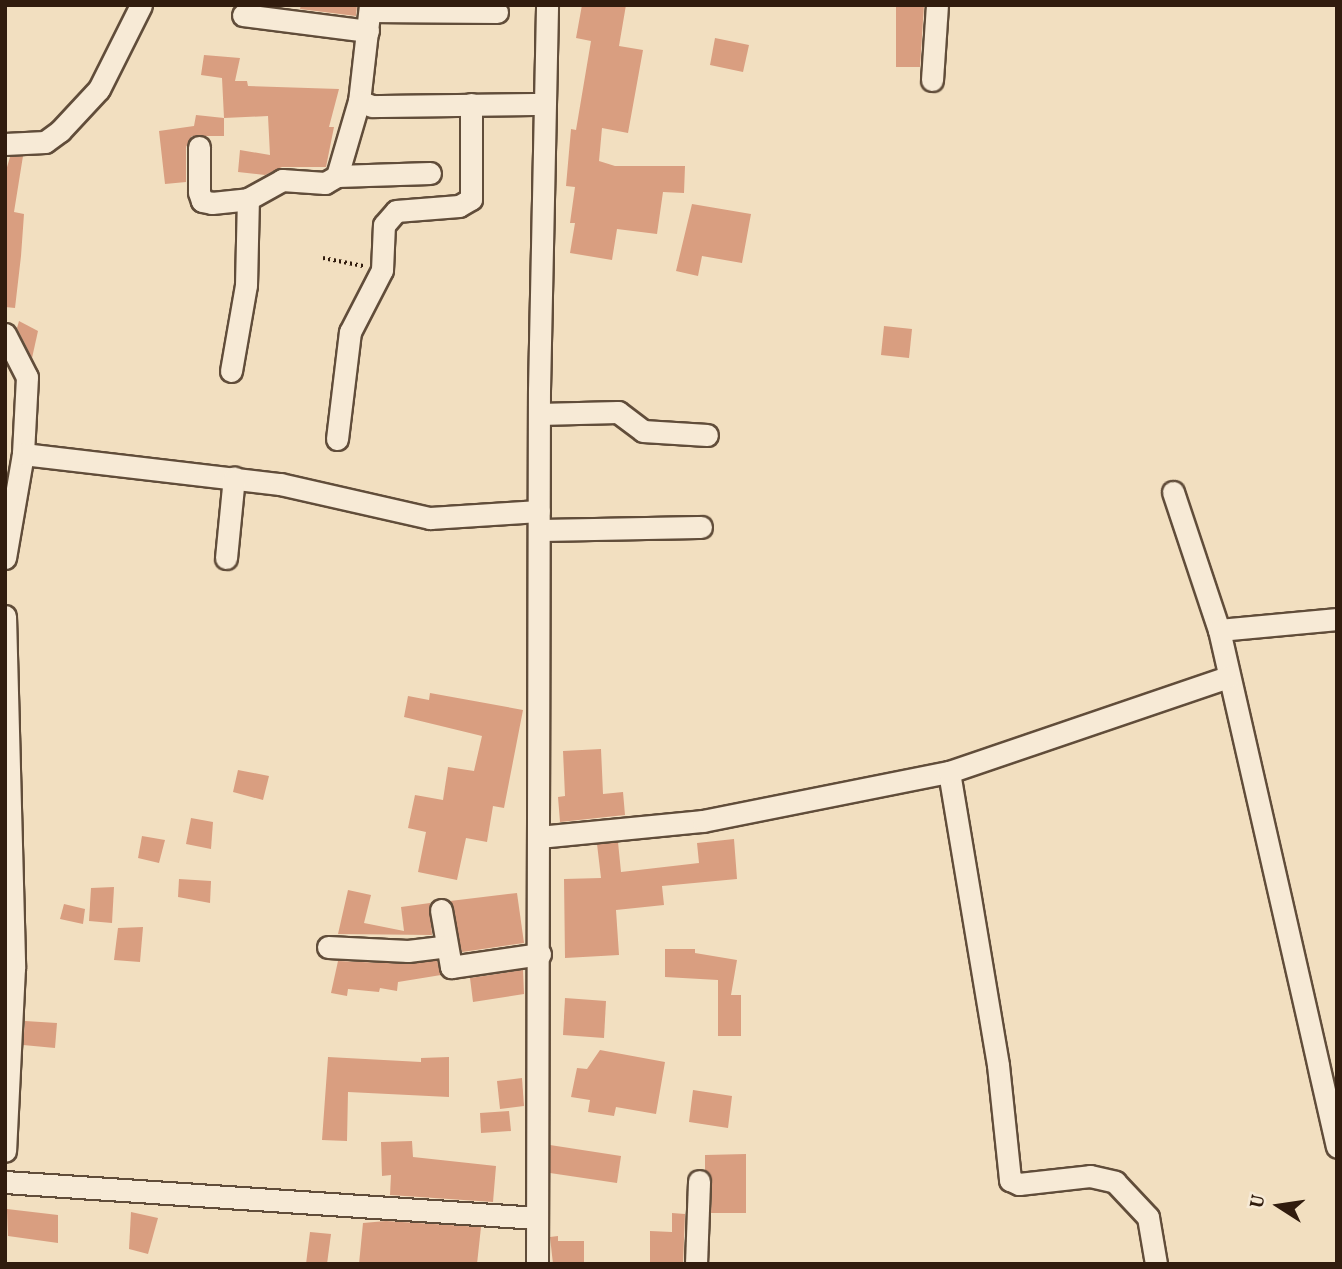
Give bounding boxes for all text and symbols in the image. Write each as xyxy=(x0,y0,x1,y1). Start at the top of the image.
north arrow xyxy=(1244,1171,1314,1241)
text: U xyxy=(1244,1193,1273,1211)

